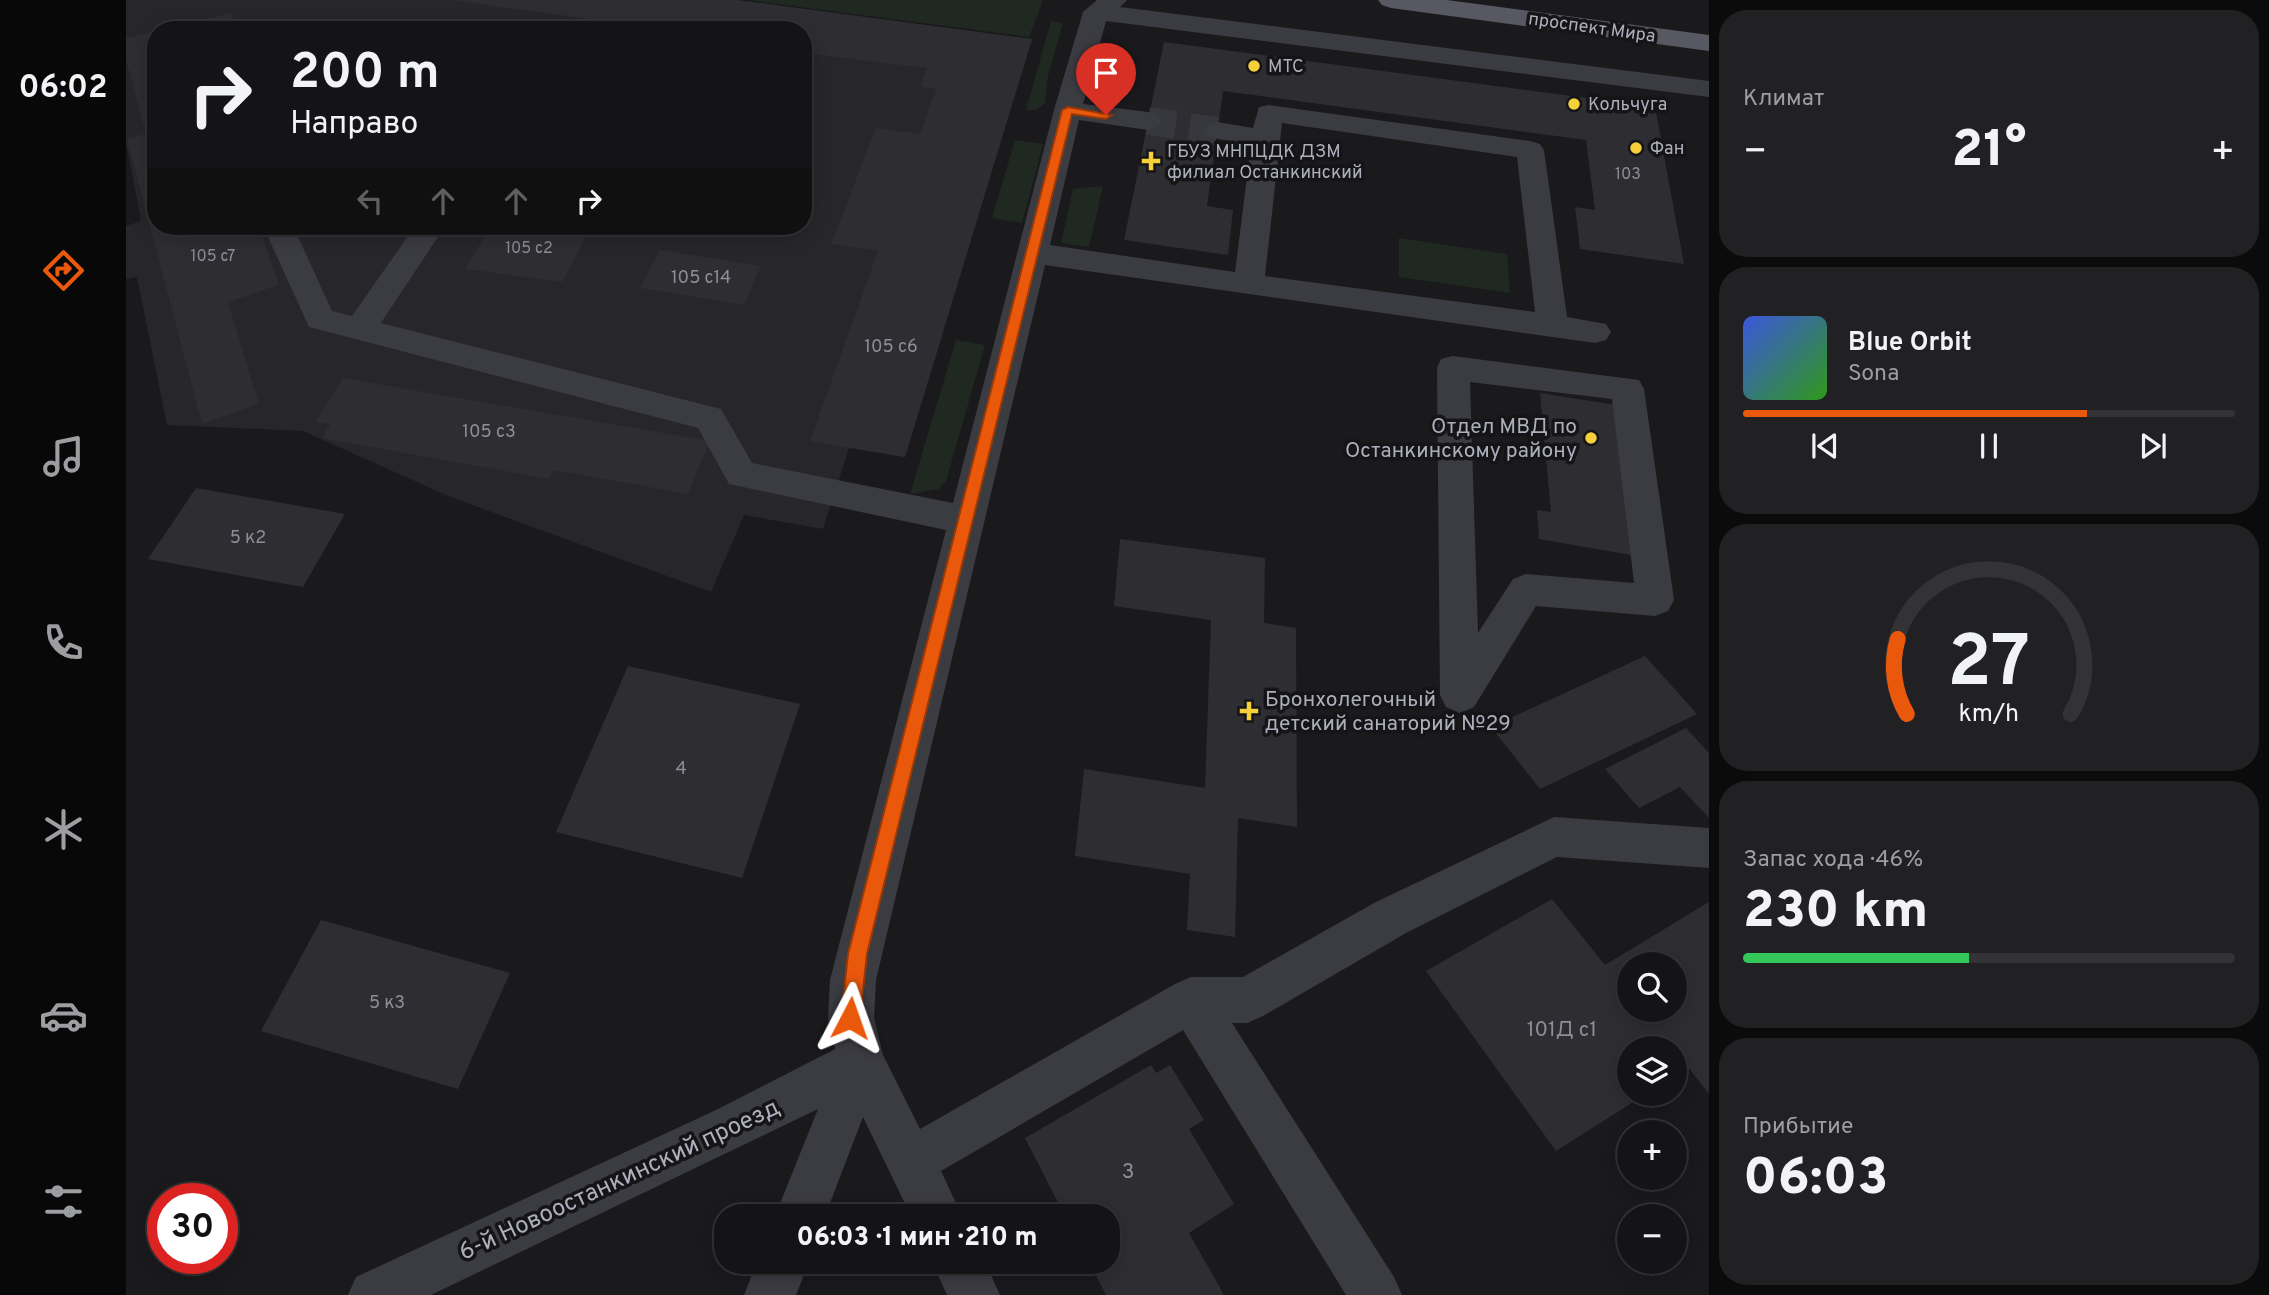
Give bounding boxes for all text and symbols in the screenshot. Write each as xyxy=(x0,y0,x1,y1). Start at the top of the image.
street label: проспект Мира xyxy=(1527,8,1657,49)
pin xyxy=(1076,43,1136,115)
text: 200 m xyxy=(290,44,440,106)
icon: right xyxy=(175,49,266,140)
icon: arrive xyxy=(1087,54,1125,92)
place label: МТС xyxy=(1268,56,1304,79)
marker: МТС xyxy=(1246,58,1262,74)
text: 06:02 xyxy=(18,69,108,109)
text: Климат xyxy=(1743,85,1824,114)
place label: Кольчуга xyxy=(1588,94,1667,117)
marker: Кольчуга xyxy=(1566,96,1582,112)
text: Направо xyxy=(290,105,418,145)
text: 21° xyxy=(1952,119,2026,185)
text: − xyxy=(1743,129,1768,178)
text: + xyxy=(2210,129,2235,178)
place label: Фан xyxy=(1650,138,1684,161)
marker: Фан xyxy=(1628,140,1644,156)
place label: ГБУЗ МНПЦДК ДЗМ филиал Останкинский xyxy=(1167,141,1363,185)
marker: ГБУЗ МНПЦДК ДЗМ филиал Останкинский xyxy=(1141,151,1161,171)
house number: 103 xyxy=(1615,165,1641,185)
icon: left xyxy=(351,182,389,220)
icon: ahead xyxy=(424,182,462,220)
icon: ahead xyxy=(497,182,535,220)
icon: right xyxy=(570,182,608,220)
house number: 105 с2 xyxy=(505,239,553,259)
icon: directions xyxy=(39,246,88,295)
house number: 105 с7 xyxy=(191,247,235,267)
house number: 105 с14 xyxy=(671,267,731,290)
text: Blue Orbit xyxy=(1848,327,1972,360)
house number: 105 с6 xyxy=(864,336,918,359)
text: Sona xyxy=(1848,360,1899,389)
place label: Отдел МВД по Останкинскому району xyxy=(1345,414,1577,465)
house number: 105 c3 xyxy=(462,421,516,444)
icon: previous xyxy=(1806,427,1844,465)
icon: pause xyxy=(1970,427,2008,465)
icon: next xyxy=(2134,427,2172,465)
marker: Отдел МВД по Останкинскому району xyxy=(1583,430,1599,446)
icon: music xyxy=(39,432,88,481)
house number: 5 к2 xyxy=(230,527,266,550)
icon: phone xyxy=(39,618,88,667)
text: 27 xyxy=(1948,620,2030,712)
place label: Бронхолегочный детский санаторий №29 xyxy=(1265,687,1511,738)
text: km/h xyxy=(1959,698,2019,730)
marker: Бронхолегочный детский санаторий №29 xyxy=(1239,701,1259,721)
house number: 4 xyxy=(675,758,687,781)
icon: climate xyxy=(39,805,88,854)
text: Запас хода · 46% xyxy=(1743,846,1923,875)
text: 230 km xyxy=(1743,880,1928,946)
map controls xyxy=(1617,952,1687,1274)
button: search xyxy=(1617,952,1687,1022)
position arrow xyxy=(813,981,887,1055)
icon: car xyxy=(39,991,88,1040)
house number: 5 к3 xyxy=(369,992,405,1015)
house number: 101Д с1 xyxy=(1527,1017,1597,1044)
button: layers xyxy=(1617,1036,1687,1106)
street label: 6-й Новоостанкинский проезд xyxy=(455,1093,785,1268)
text: Прибытие xyxy=(1743,1113,1853,1142)
button: + xyxy=(1617,1120,1687,1190)
text: 06:03 xyxy=(1743,1147,1888,1213)
house number: 3 xyxy=(1122,1159,1134,1186)
icon: filters xyxy=(39,1177,88,1226)
speed limit sign: 30 xyxy=(147,1183,238,1274)
button: − xyxy=(1617,1204,1687,1274)
text: 06:03 · 1 мин · 210 m xyxy=(796,1222,1038,1255)

